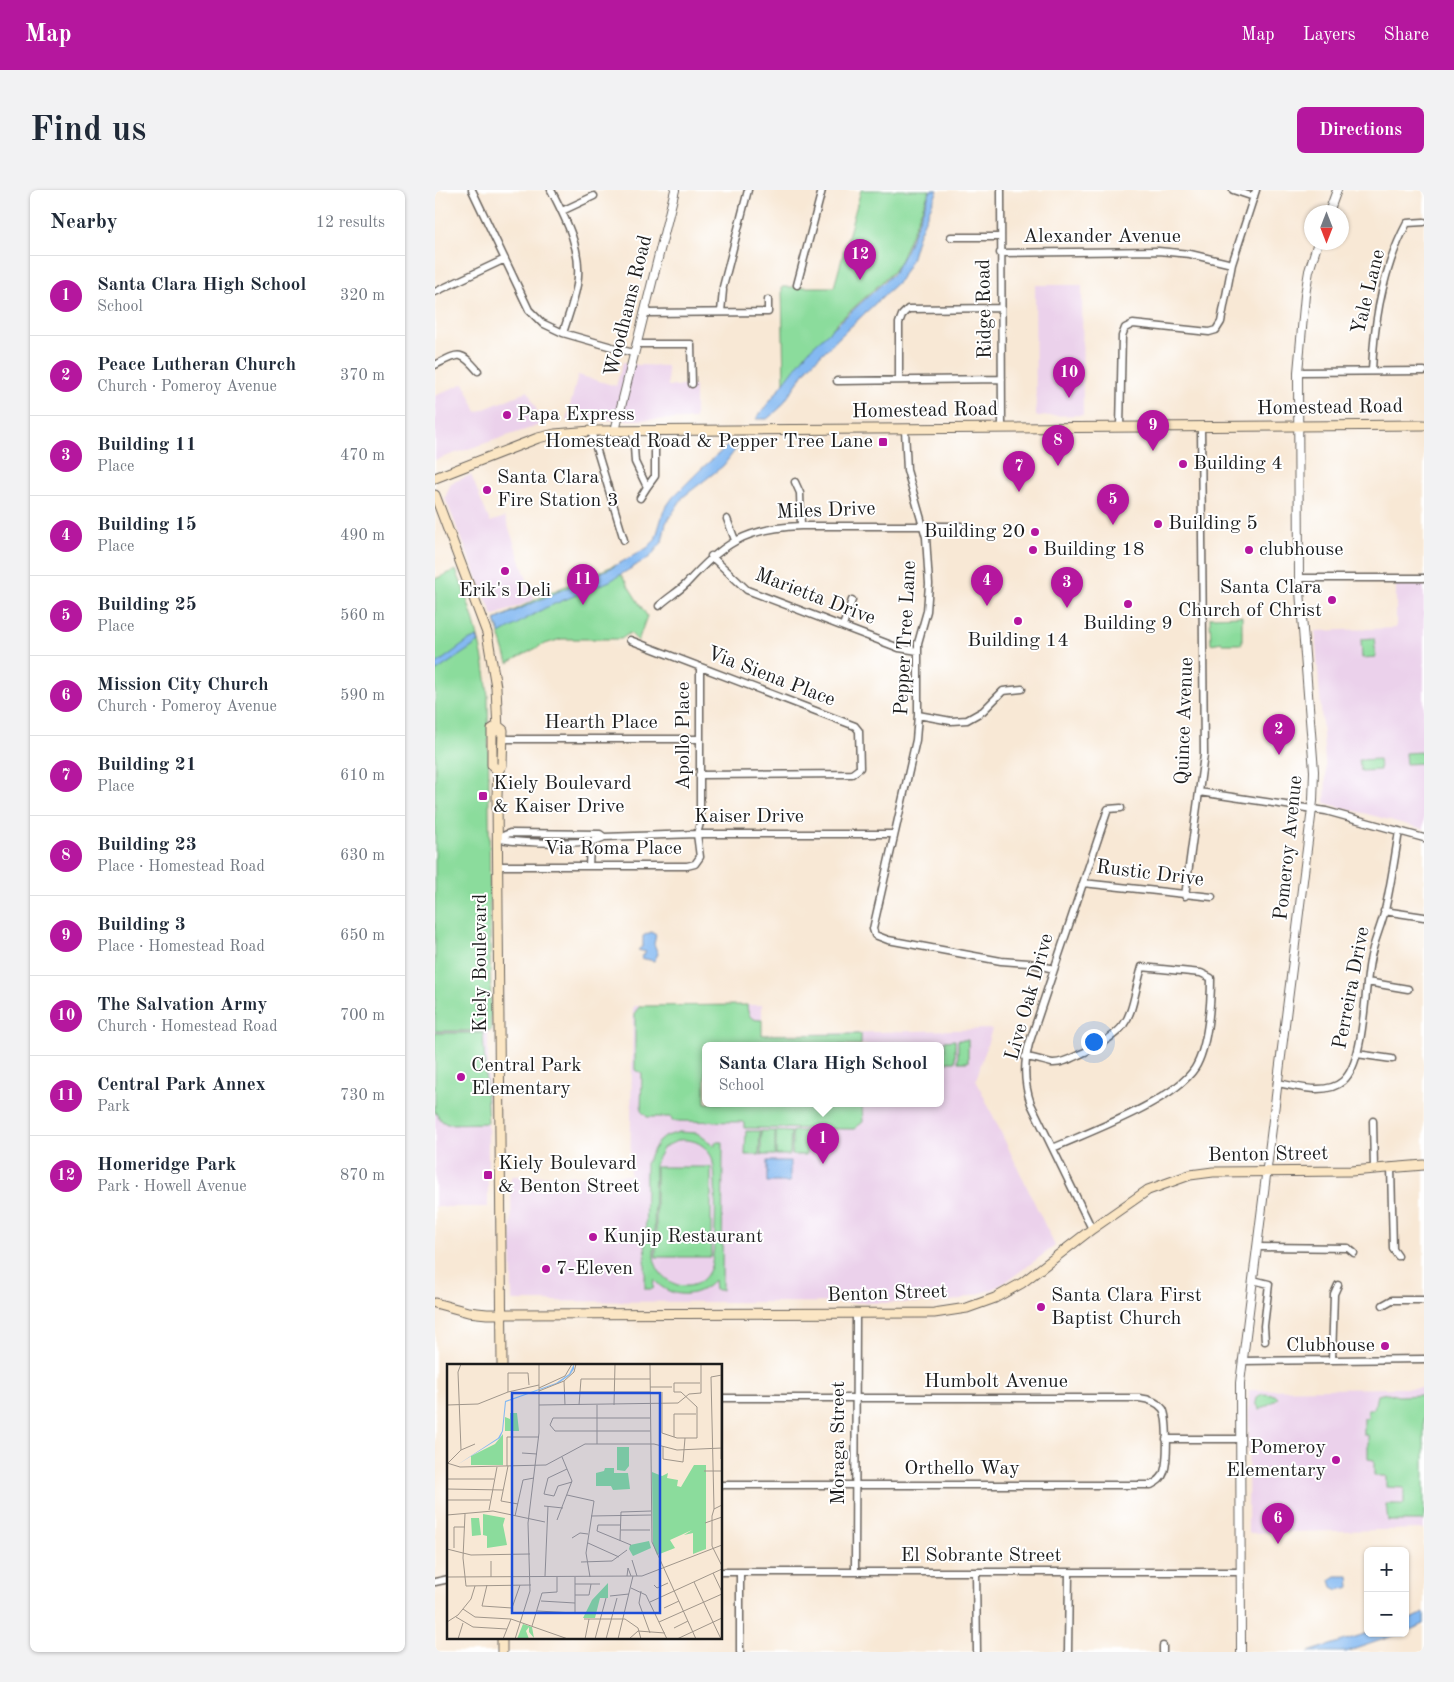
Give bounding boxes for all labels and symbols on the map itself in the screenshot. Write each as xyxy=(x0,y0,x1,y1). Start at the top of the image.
north arrow xyxy=(1304,205,1349,250)
street label: Alexander Avenue xyxy=(1023,227,1181,247)
street label: Woodhams Road xyxy=(602,233,656,379)
pin: 12 xyxy=(844,239,876,280)
street label: Yale Lane xyxy=(1349,248,1389,336)
street label: Ridge Road xyxy=(974,259,996,359)
pin: 10 xyxy=(1053,357,1085,398)
street label: Homestead Road xyxy=(1257,397,1403,419)
street label: Homestead Road xyxy=(852,400,998,422)
place label: Papa Express xyxy=(517,405,635,425)
marker: Papa Express xyxy=(501,409,513,421)
pin: 9 xyxy=(1137,410,1169,451)
pin: 8 xyxy=(1042,425,1074,466)
place label: Homestead Road & Pepper Tree Lane xyxy=(545,432,873,452)
marker: Homestead Road & Pepper Tree Lane xyxy=(877,436,889,448)
pin: 7 xyxy=(1003,451,1035,492)
place label: Building 4 xyxy=(1193,454,1283,474)
marker: Building 4 xyxy=(1177,458,1189,470)
place label: Santa Clara Fire Station 3 xyxy=(497,468,619,511)
marker: Santa Clara Fire Station 3 xyxy=(481,484,493,496)
pin: 5 xyxy=(1097,484,1129,525)
street label: Miles Drive xyxy=(776,499,876,523)
place label: Building 5 xyxy=(1168,514,1258,534)
marker: Building 5 xyxy=(1152,518,1164,530)
place label: Building 20 xyxy=(923,522,1025,542)
marker: Building 20 xyxy=(1029,526,1041,538)
place label: Building 18 xyxy=(1043,540,1145,560)
place label: clubhouse xyxy=(1259,540,1343,560)
marker: Building 18 xyxy=(1027,544,1039,556)
marker: clubhouse xyxy=(1243,544,1255,556)
street label: Pepper Tree Lane xyxy=(892,560,920,716)
pin: 11 xyxy=(567,564,599,605)
marker: Erik's Deli xyxy=(499,565,511,577)
street label: Marietta Drive xyxy=(752,565,878,629)
pin: 4 xyxy=(971,565,1003,606)
pin: 3 xyxy=(1051,567,1083,608)
place label: Santa Clara Church of Christ xyxy=(1178,578,1322,621)
place label: Erik's Deli xyxy=(459,581,551,601)
marker: Santa Clara Church of Christ xyxy=(1326,594,1338,606)
marker: Building 9 xyxy=(1122,598,1134,610)
place label: Building 9 xyxy=(1083,614,1173,634)
marker: Building 14 xyxy=(1012,615,1024,627)
place label: Building 14 xyxy=(967,631,1069,651)
street label: Via Siena Place xyxy=(704,643,838,711)
street label: Quince Avenue xyxy=(1173,657,1197,785)
street label: Apollo Place xyxy=(674,682,694,790)
street label: Hearth Place xyxy=(544,713,658,733)
pin: 2 xyxy=(1263,714,1295,755)
place label: Kiely Boulevard & Kaiser Drive xyxy=(493,774,632,817)
street label: Pomeroy Avenue xyxy=(1271,775,1307,921)
marker: Kiely Boulevard & Kaiser Drive xyxy=(477,790,489,802)
street label: Kaiser Drive xyxy=(694,807,804,827)
street label: Via Roma Place xyxy=(544,839,682,859)
street label: Rustic Drive xyxy=(1095,857,1205,891)
street label: Kiely Boulevard xyxy=(471,894,491,1032)
street label: Perreira Drive xyxy=(1330,925,1374,1051)
street label: Live Oak Drive xyxy=(1002,931,1058,1063)
your location xyxy=(1081,1029,1107,1055)
place label: Central Park Elementary xyxy=(471,1056,582,1099)
marker: Central Park Elementary xyxy=(455,1071,467,1083)
pin: 1 xyxy=(807,1123,839,1164)
street label: Benton Street xyxy=(1208,1144,1328,1166)
place label: Kiely Boulevard & Benton Street xyxy=(498,1154,639,1197)
marker: Kiely Boulevard & Benton Street xyxy=(482,1169,494,1181)
place label: Kunjip Restaurant xyxy=(603,1227,763,1247)
marker: Kunjip Restaurant xyxy=(587,1231,599,1243)
place label: 7-Eleven xyxy=(556,1259,633,1279)
marker: 7-Eleven xyxy=(540,1263,552,1275)
street label: Benton Street xyxy=(827,1282,947,1306)
place label: Santa Clara First Baptist Church xyxy=(1051,1286,1202,1329)
marker: Santa Clara First Baptist Church xyxy=(1035,1301,1047,1313)
place label: Clubhouse xyxy=(1286,1336,1375,1356)
marker: Clubhouse xyxy=(1379,1340,1391,1352)
inset map xyxy=(447,1364,723,1640)
street label: Humbolt Avenue xyxy=(924,1372,1068,1392)
street label: Moraga Street xyxy=(829,1381,849,1505)
place label: Pomeroy Elementary xyxy=(1226,1438,1326,1481)
marker: Pomeroy Elementary xyxy=(1330,1454,1342,1466)
street label: Orthello Way xyxy=(904,1459,1020,1479)
pin: 6 xyxy=(1262,1503,1294,1544)
street label: El Sobrante Street xyxy=(900,1546,1062,1566)

